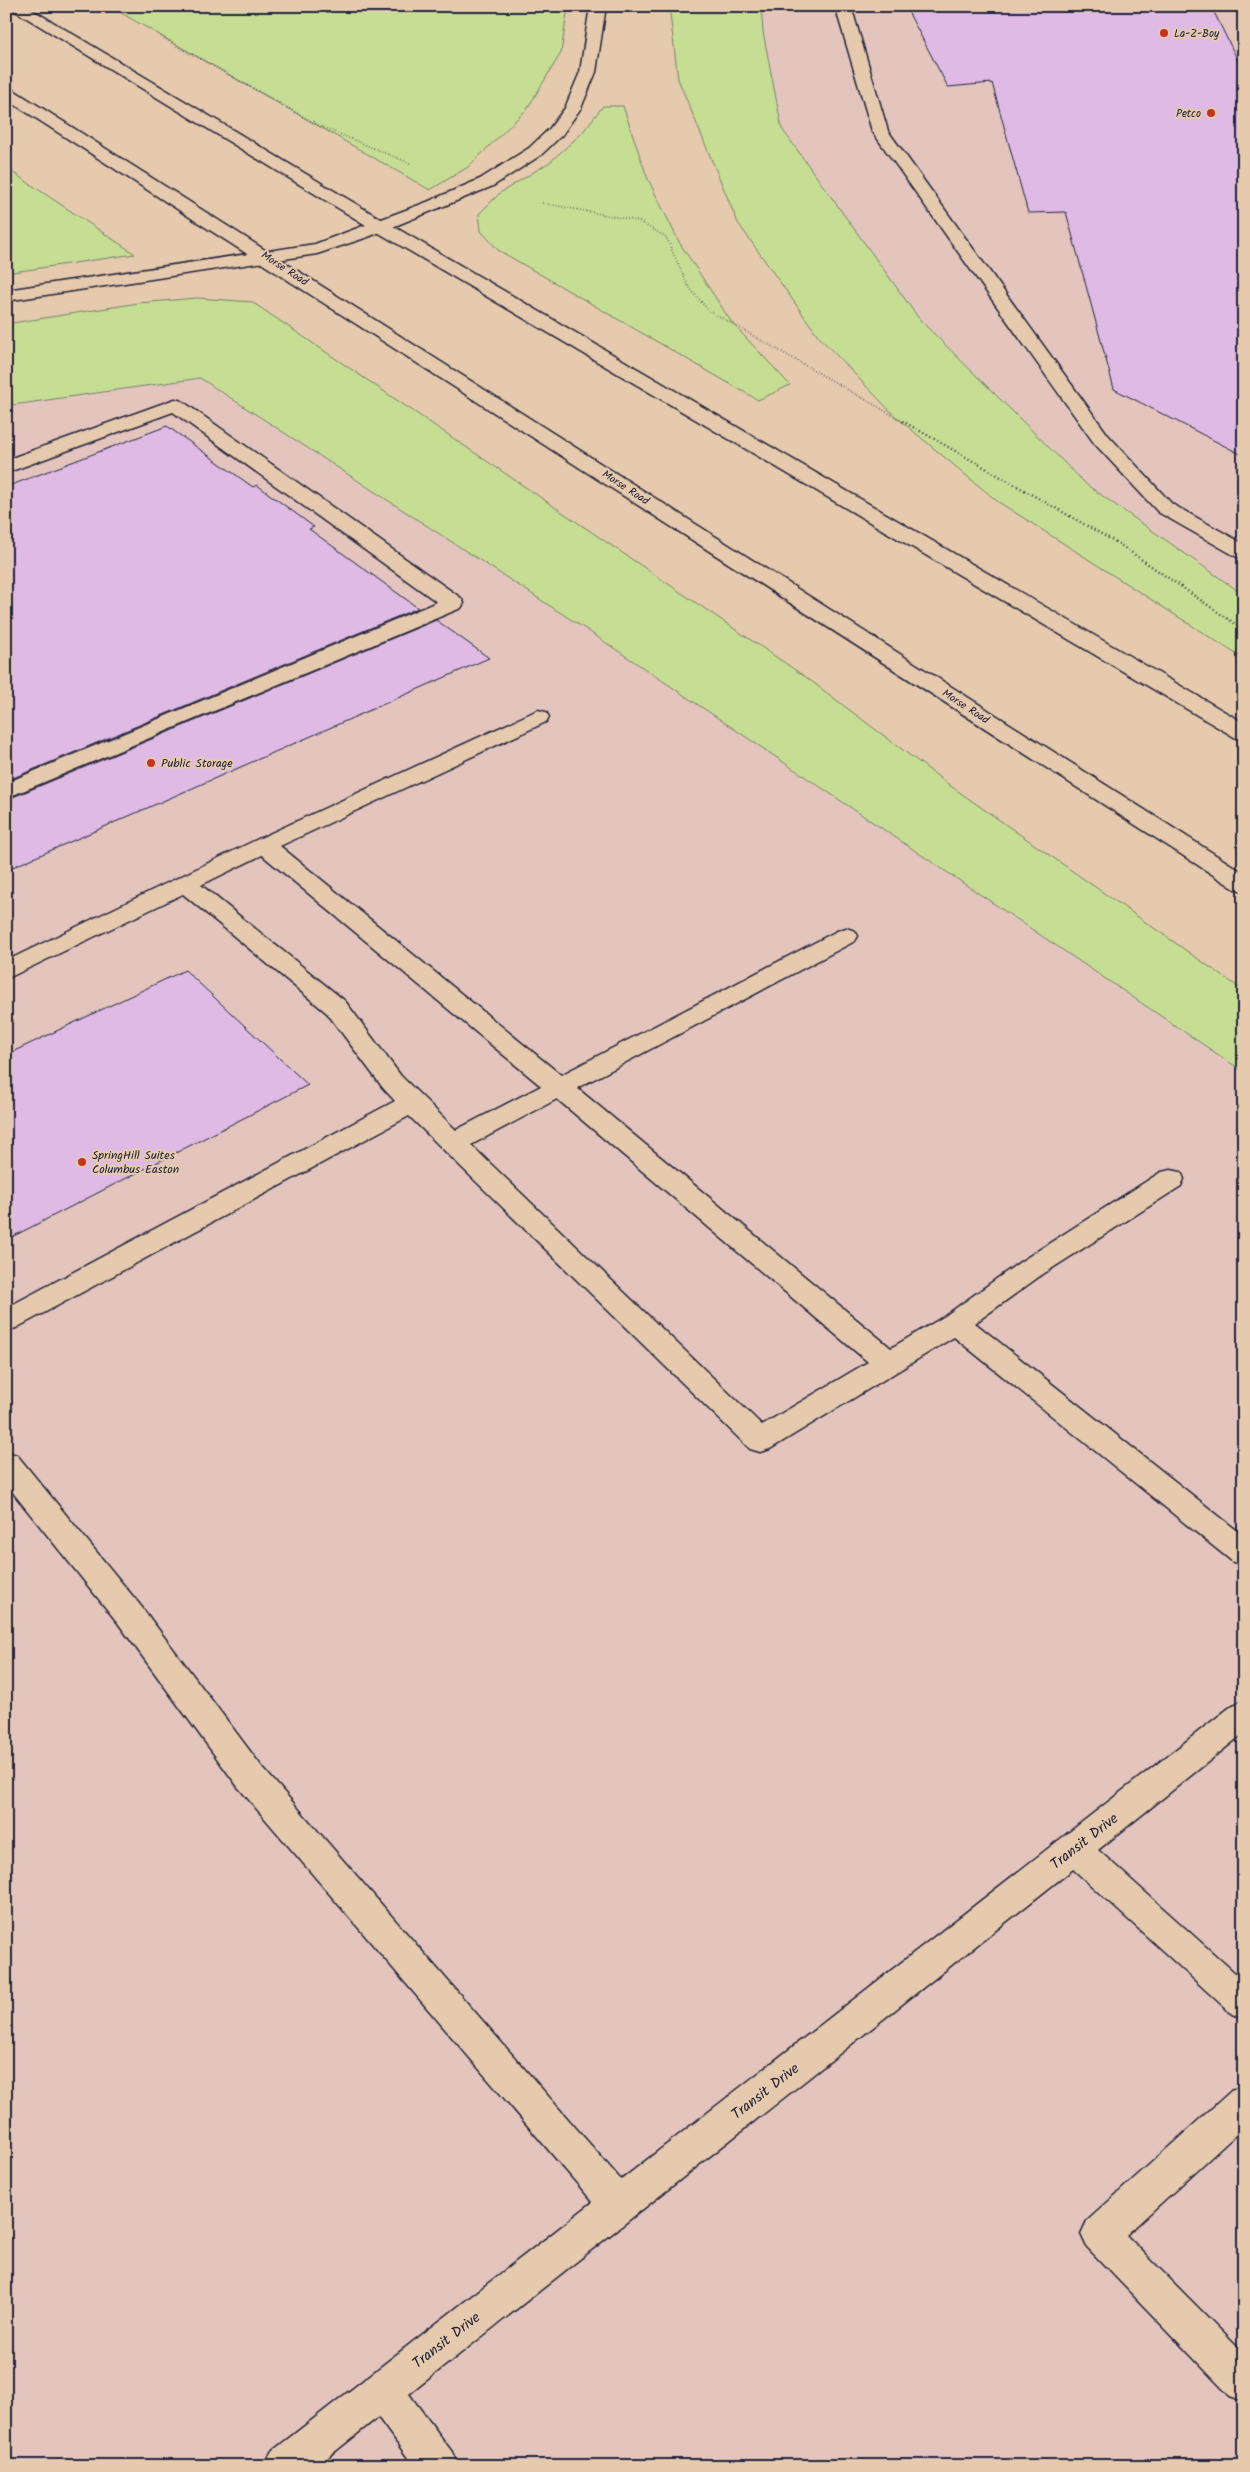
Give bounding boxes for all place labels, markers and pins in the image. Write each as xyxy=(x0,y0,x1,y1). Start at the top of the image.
place label: La-Z-Boy xyxy=(1174,25,1220,43)
marker: La-Z-Boy xyxy=(1158,27,1170,39)
place label: Petco xyxy=(1176,105,1201,123)
marker: Petco xyxy=(1205,107,1217,119)
place label: Public Storage xyxy=(161,754,233,773)
marker: Public Storage xyxy=(145,757,157,769)
place label: SpringHill Suites Columbus Easton xyxy=(92,1146,179,1179)
marker: SpringHill Suites Columbus Easton xyxy=(76,1156,88,1168)

